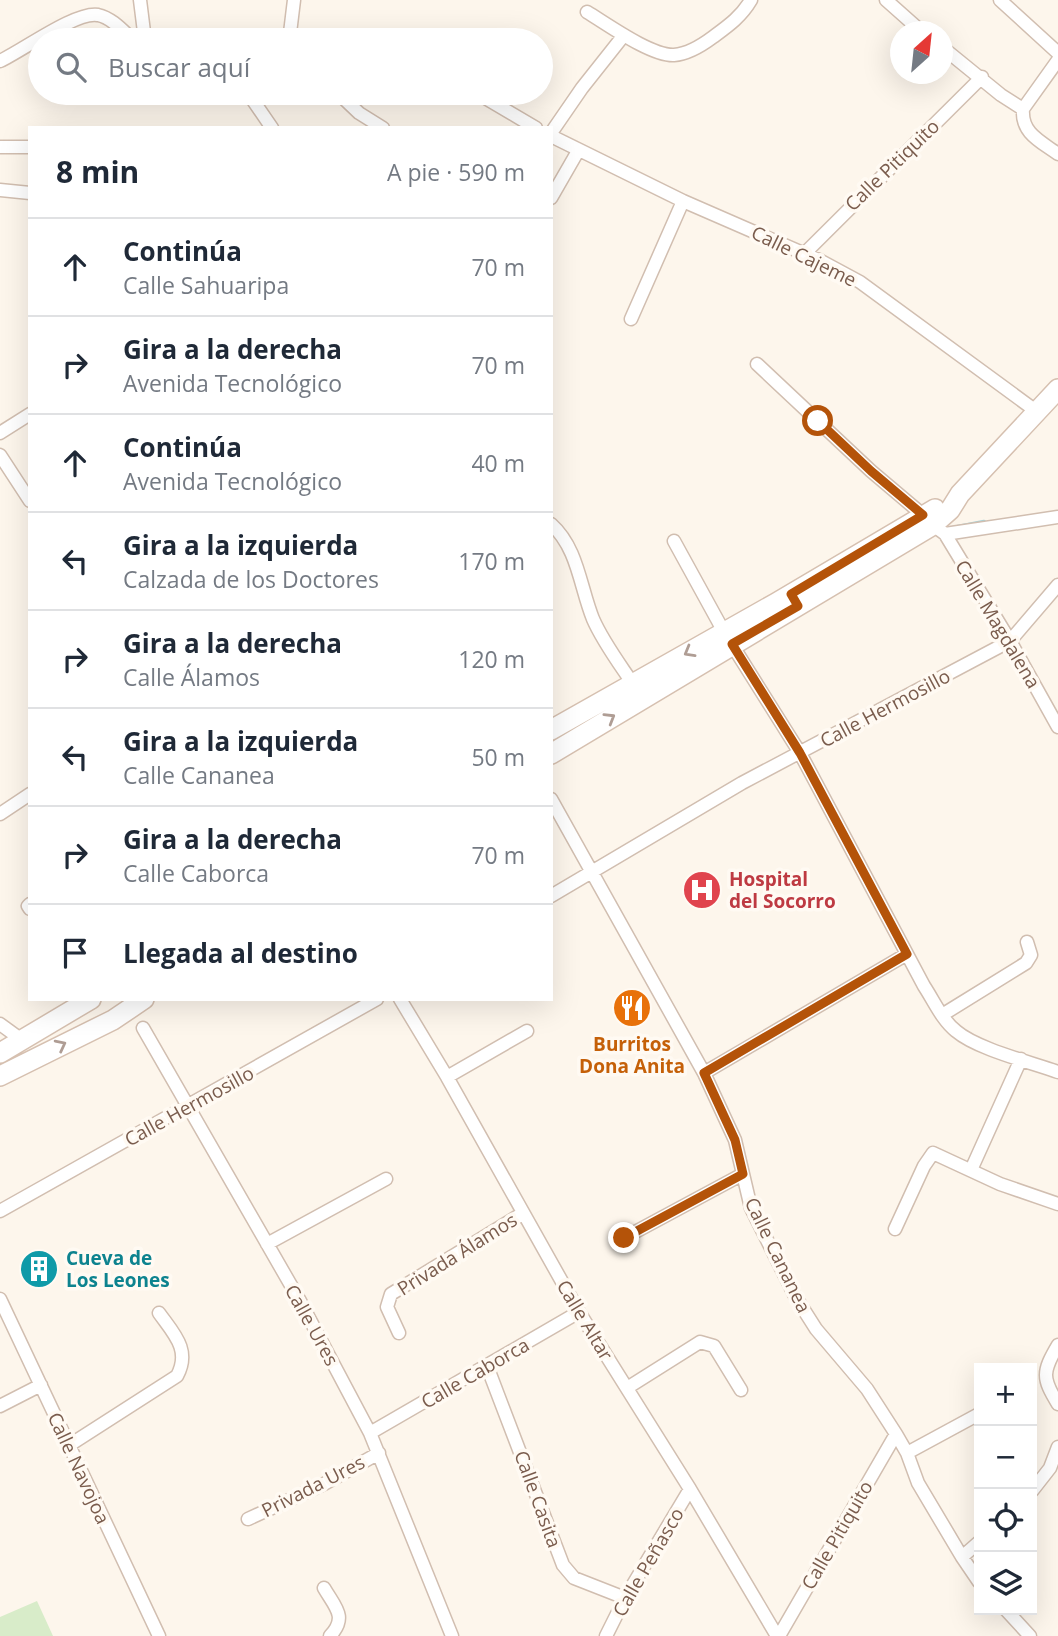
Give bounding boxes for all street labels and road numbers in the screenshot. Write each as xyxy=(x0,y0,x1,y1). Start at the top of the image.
street label: Calle Pitiquito xyxy=(839,113,945,217)
street label: Calle Cajeme xyxy=(747,219,861,293)
street label: Calle Magdalena xyxy=(949,555,1047,693)
street label: Calle Hermosillo xyxy=(815,663,955,753)
street label: Calle Hermosillo xyxy=(120,1060,258,1152)
street label: Calle Cananea xyxy=(739,1193,817,1317)
street label: Privada Álamos xyxy=(392,1207,522,1301)
street label: Calle Altar xyxy=(551,1275,619,1365)
street label: Calle Ures xyxy=(279,1280,345,1370)
street label: Calle Caborca xyxy=(416,1332,534,1414)
street label: Calle Navojoa xyxy=(42,1408,116,1528)
street label: Calle Casita xyxy=(508,1447,568,1551)
street label: Privada Ures xyxy=(257,1449,369,1523)
street label: Calle Pitiquito xyxy=(795,1476,879,1594)
street label: Calle Peñasco xyxy=(606,1503,690,1621)

